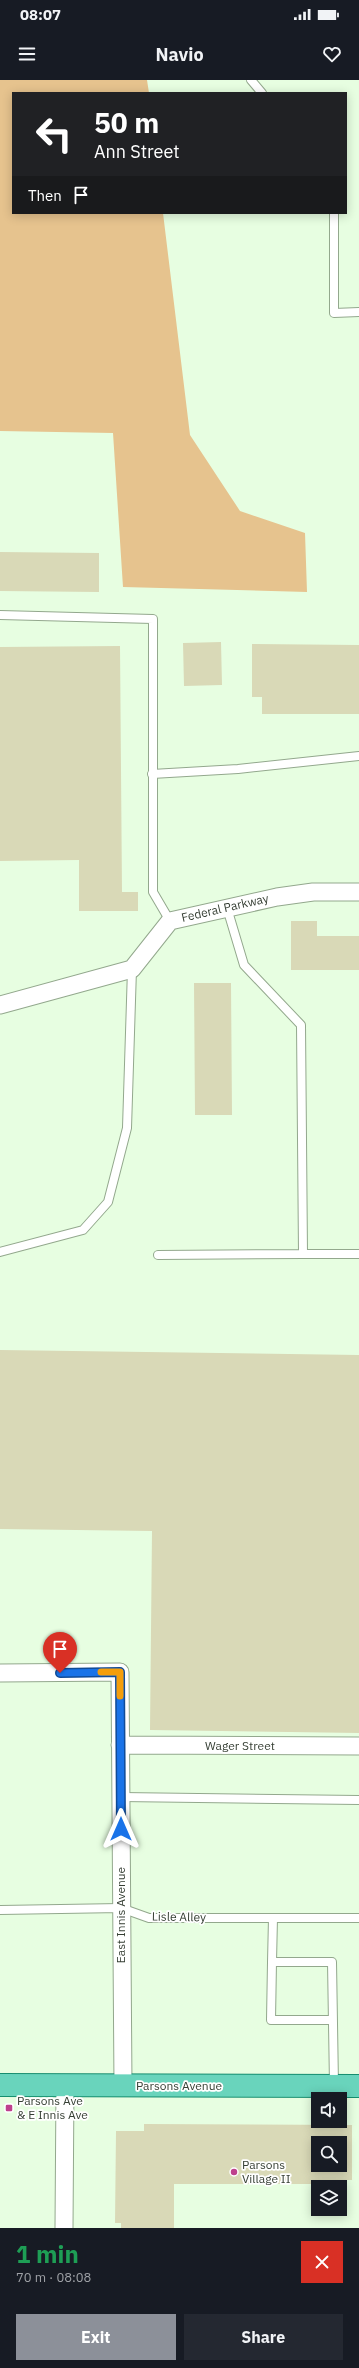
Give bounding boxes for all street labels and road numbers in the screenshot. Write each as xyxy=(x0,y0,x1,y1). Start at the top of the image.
street label: Federal Parkway xyxy=(180,890,270,925)
street label: Wager Street xyxy=(205,1738,275,1753)
street label: East Innis Avenue xyxy=(113,1866,128,1963)
street label: Lisle Alley xyxy=(152,1909,206,1924)
street label: Parsons Avenue xyxy=(136,2078,222,2093)

